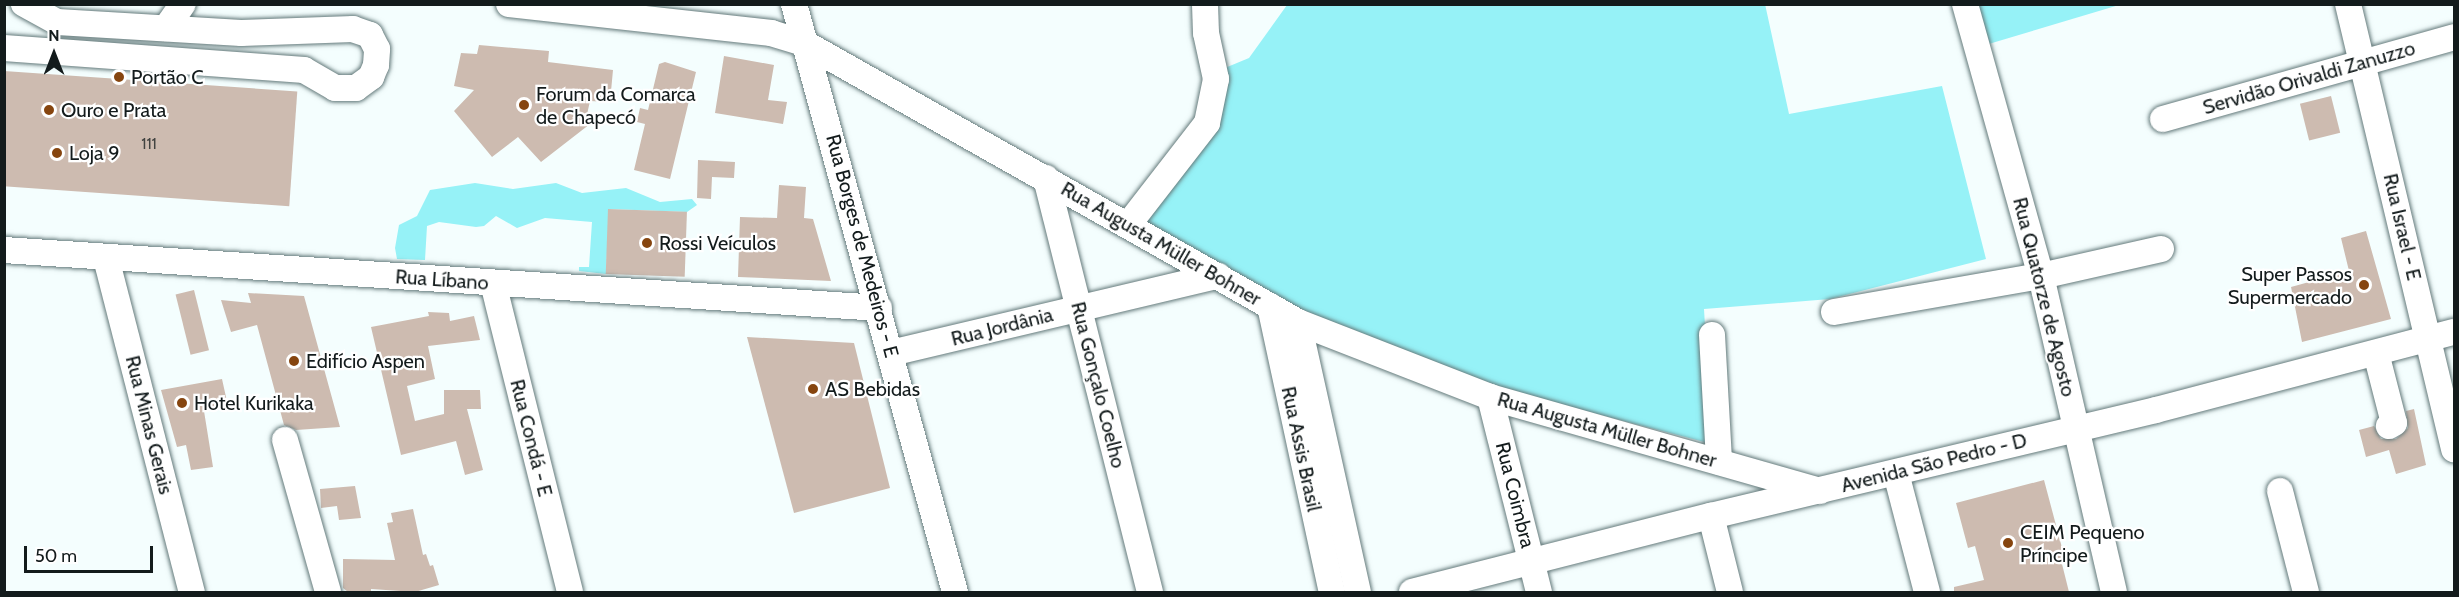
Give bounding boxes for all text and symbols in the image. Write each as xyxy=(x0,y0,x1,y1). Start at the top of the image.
north arrow xyxy=(24,24,84,84)
text: N xyxy=(48,26,60,45)
street label: Servidão Orivaldi Zanuzzo xyxy=(2200,36,2418,120)
place label: Portão C xyxy=(131,65,204,89)
marker: Portão C xyxy=(112,70,126,84)
place label: Forum da Comarca de Chapecó xyxy=(536,82,696,129)
place label: Ouro e Prata xyxy=(61,98,166,122)
marker: Forum da Comarca de Chapecó xyxy=(517,98,531,112)
marker: Ouro e Prata xyxy=(42,103,56,117)
street label: Rua Borges de Medeiros - E xyxy=(821,132,903,360)
house number: 111 xyxy=(141,134,157,154)
place label: Loja 9 xyxy=(69,141,120,165)
marker: Loja 9 xyxy=(50,146,64,160)
street label: Rua Israel - E xyxy=(2378,171,2426,283)
street label: Rua Augusta Müller Bohner xyxy=(1057,177,1265,311)
street label: Rua Quatorze de Agosto xyxy=(2008,195,2080,399)
place label: Rossi Veículos xyxy=(659,231,776,255)
marker: Rossi Veículos xyxy=(640,236,654,250)
place label: Super Passos Supermercado xyxy=(2228,262,2352,309)
street label: Rua Líbano xyxy=(395,265,489,295)
marker: Super Passos Supermercado xyxy=(2357,278,2371,292)
street label: Rua Gonçalo Coelho xyxy=(1066,299,1130,471)
street label: Rua Jordânia xyxy=(949,303,1055,351)
place label: Edifício Aspen xyxy=(306,349,425,373)
street label: Rua Minas Gerais xyxy=(120,353,178,497)
marker: Edifício Aspen xyxy=(287,354,301,368)
street label: Rua Condá - E xyxy=(505,377,557,499)
place label: AS Bebidas xyxy=(825,377,920,401)
marker: AS Bebidas xyxy=(806,382,820,396)
street label: Rua Assis Brasil xyxy=(1276,384,1326,514)
street label: Rua Augusta Müller Bohner xyxy=(1495,387,1719,473)
place label: Hotel Kurikaka xyxy=(194,391,314,415)
marker: Hotel Kurikaka xyxy=(175,396,189,410)
street label: Avenida São Pedro - D xyxy=(1839,428,2029,498)
street label: Rua Coimbra xyxy=(1490,440,1540,550)
place label: CEIM Pequeno Príncipe xyxy=(2020,520,2145,567)
scale bar xyxy=(27,534,156,572)
marker: CEIM Pequeno Príncipe xyxy=(2001,536,2015,550)
text: 50 m xyxy=(35,545,77,567)

